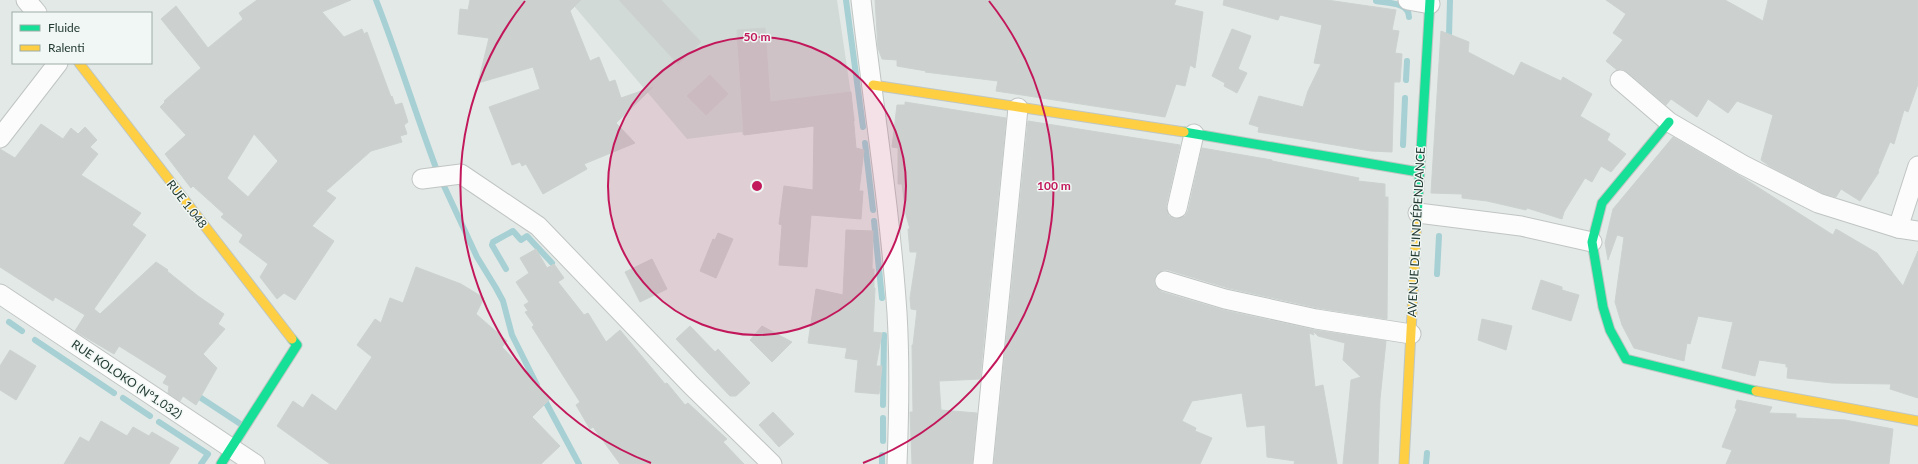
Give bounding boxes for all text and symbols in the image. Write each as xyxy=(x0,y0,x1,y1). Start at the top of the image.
legend xyxy=(12,12,152,64)
text: Fluide xyxy=(48,20,80,35)
text: 50 m xyxy=(744,29,770,44)
text: Ralenti xyxy=(48,40,85,55)
street label: AVENUE DE L'INDÉPENDANCE xyxy=(1404,147,1428,317)
street label: RUE 1.048 xyxy=(164,177,210,231)
text: 100 m xyxy=(1037,178,1071,193)
centre of rings xyxy=(750,179,764,193)
street label: RUE KOLOKO (N°1.032) xyxy=(69,336,185,422)

